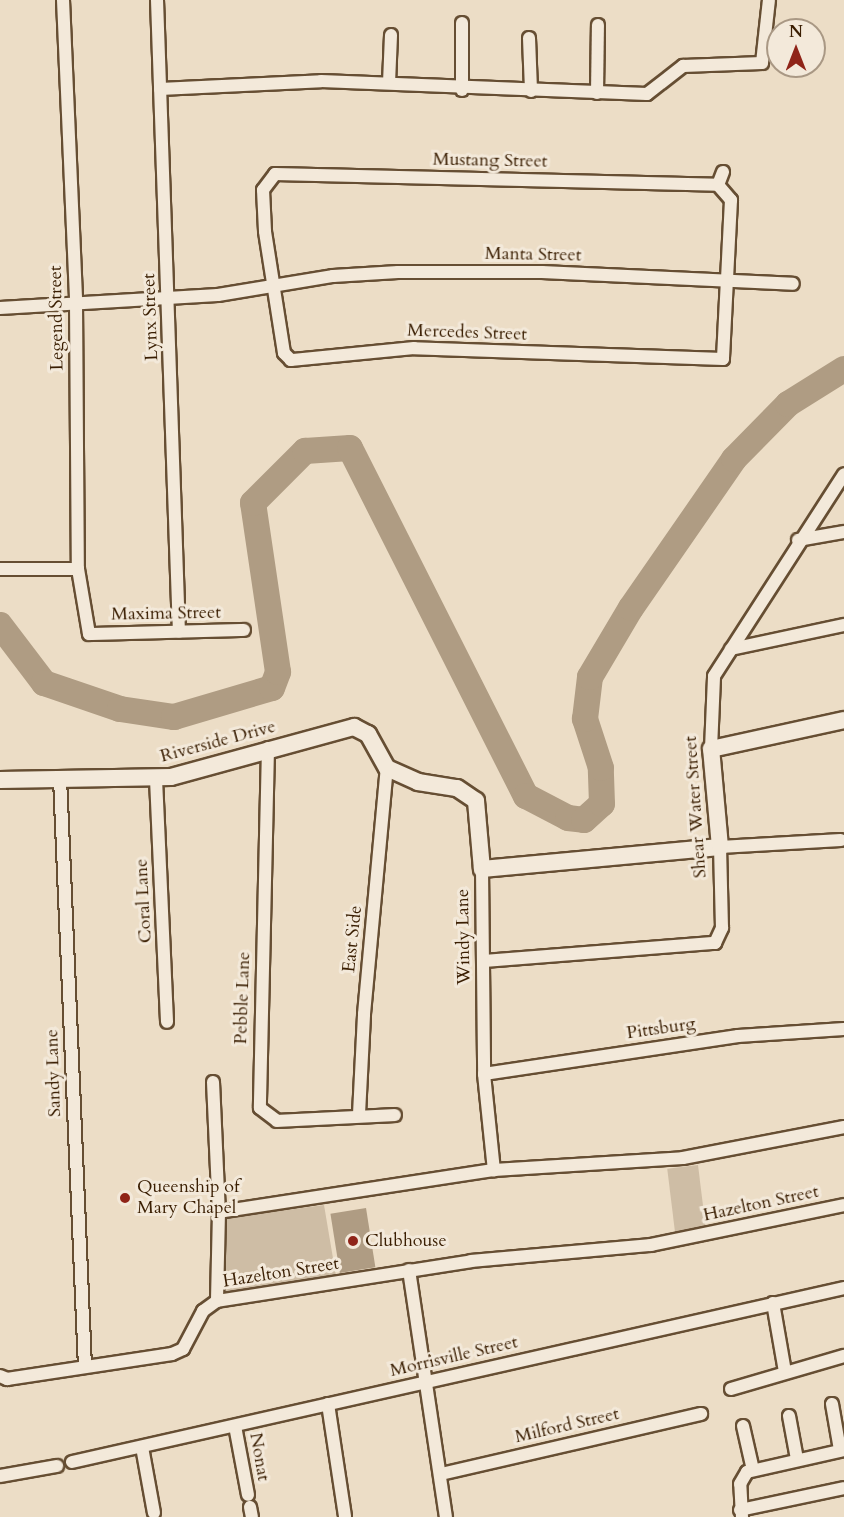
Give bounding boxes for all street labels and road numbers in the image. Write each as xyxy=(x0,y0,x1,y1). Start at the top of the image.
street label: Mustang Street xyxy=(432,149,548,173)
street label: Manta Street xyxy=(485,243,581,267)
street label: Legend Street xyxy=(45,265,69,371)
street label: Lynx Street xyxy=(139,273,163,361)
street label: Mercedes Street xyxy=(407,320,527,346)
street label: Maxima Street xyxy=(111,602,221,626)
street label: Riverside Drive xyxy=(158,716,278,768)
street label: Shear Water Street xyxy=(680,735,712,879)
street label: Coral Lane xyxy=(131,858,157,944)
street label: Windy Lane xyxy=(452,889,476,985)
street label: East Side xyxy=(339,904,367,974)
street label: Pebble Lane xyxy=(231,951,255,1045)
street label: Pittsburg xyxy=(625,1013,697,1045)
street label: Sandy Lane xyxy=(42,1029,66,1117)
street label: Hazelton Street xyxy=(701,1181,821,1227)
street label: Hazelton Street xyxy=(221,1253,341,1293)
street label: Morrisville Street xyxy=(388,1332,520,1382)
street label: Milford Street xyxy=(513,1404,621,1448)
street label: Nonat xyxy=(244,1431,274,1483)

